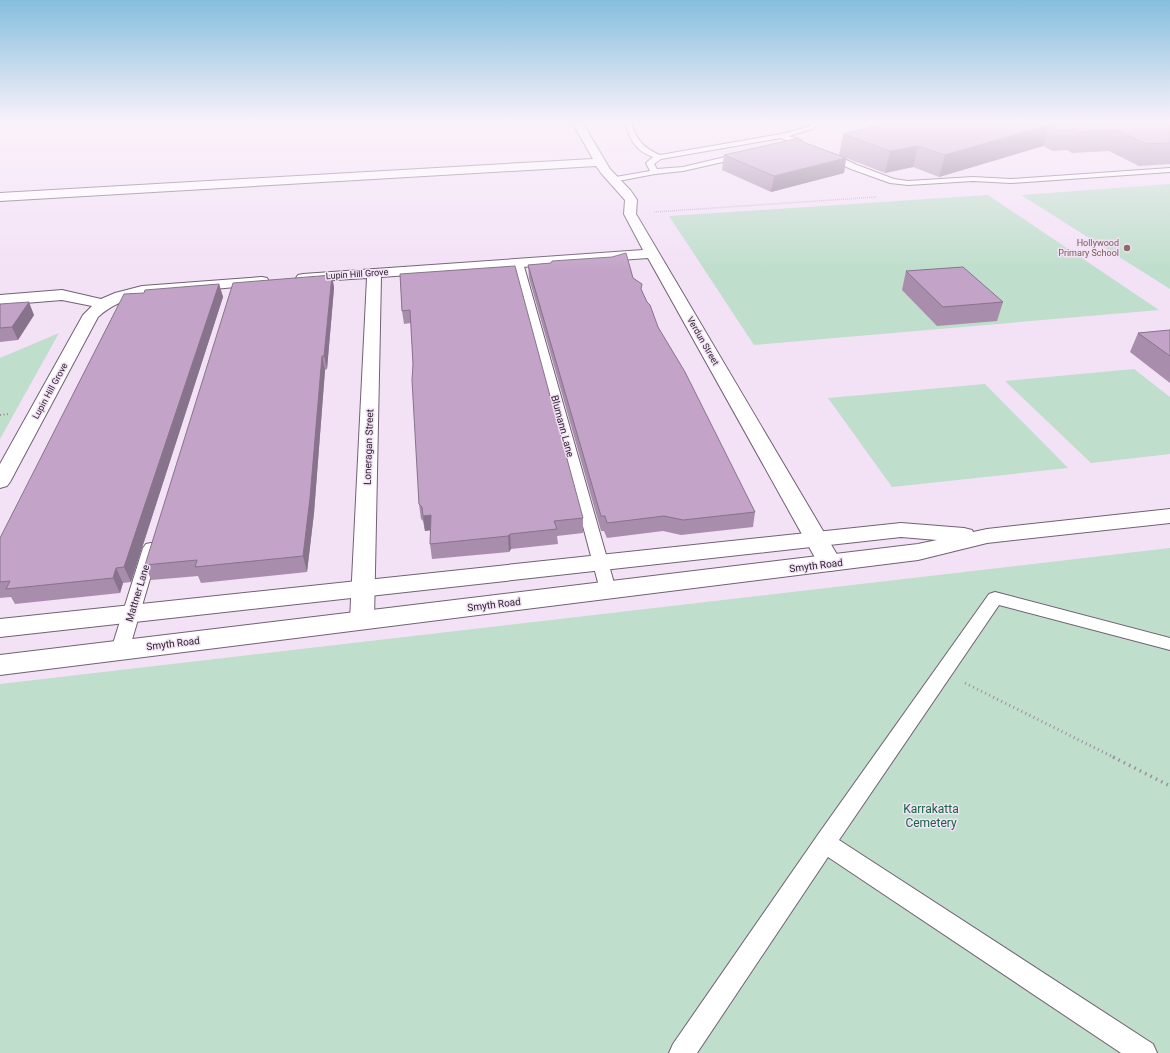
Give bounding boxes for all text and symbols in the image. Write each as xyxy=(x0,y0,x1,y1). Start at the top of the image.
place label: Hollywood Primary School xyxy=(1058,238,1119,258)
marker: Hollywood Primary School xyxy=(1122,243,1132,253)
street label: Lupin Hill Grove xyxy=(325,267,389,281)
street label: Verdun Street xyxy=(685,315,721,367)
street label: Lupin Hill Grove xyxy=(30,361,70,421)
street label: Blumann Lane xyxy=(549,394,576,458)
street label: Loneragan Street xyxy=(362,409,375,485)
street label: Smyth Road xyxy=(789,557,843,574)
street label: Mattner Lane xyxy=(124,563,151,623)
street label: Smyth Road xyxy=(467,596,521,613)
street label: Smyth Road xyxy=(146,635,200,652)
park label: Karrakatta Cemetery xyxy=(903,802,959,830)

